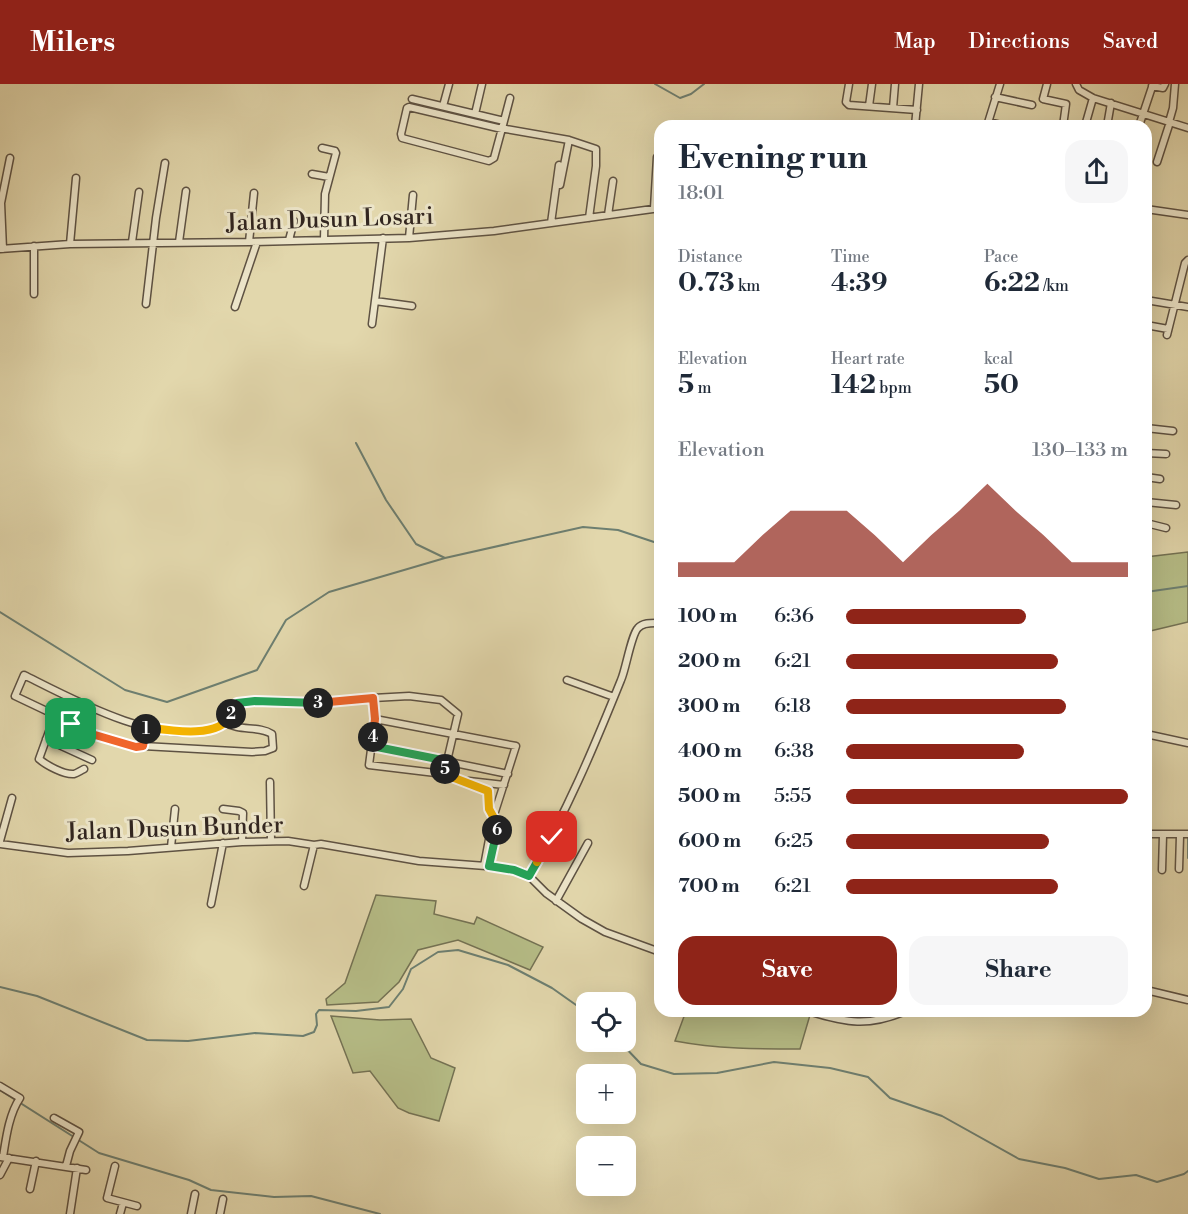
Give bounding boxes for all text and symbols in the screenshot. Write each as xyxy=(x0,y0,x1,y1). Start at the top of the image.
text: Milers xyxy=(30,25,115,60)
text: Map xyxy=(894,29,936,55)
text: Directions xyxy=(969,29,1070,55)
text: Saved xyxy=(1103,29,1158,55)
text: Evening run xyxy=(678,138,867,179)
button: share xyxy=(1065,140,1128,203)
text: 18:01 xyxy=(678,181,724,206)
street label: Jalan Dusun Losari xyxy=(225,201,434,239)
text: Distance xyxy=(678,247,743,267)
text: Time xyxy=(831,247,870,267)
text: Pace xyxy=(984,247,1018,267)
text: 0.73 xyxy=(678,267,735,299)
text: 4:39 xyxy=(831,267,888,299)
text: 6:22 xyxy=(984,267,1040,299)
text: km xyxy=(735,276,760,296)
text: /km xyxy=(1040,276,1069,296)
text: Elevation xyxy=(678,349,747,369)
text: Heart rate xyxy=(831,349,905,369)
text: kcal xyxy=(984,349,1013,369)
text: 5 xyxy=(678,369,694,401)
text: 142 xyxy=(831,369,876,401)
text: 50 xyxy=(984,369,1019,401)
text: m xyxy=(694,378,711,398)
text: bpm xyxy=(876,378,912,398)
text: Elevation xyxy=(678,438,765,463)
text: 130–133 m xyxy=(1032,438,1128,463)
text: 100 m xyxy=(678,604,737,629)
text: 6:36 xyxy=(774,604,814,629)
text: 200 m xyxy=(678,649,741,674)
text: 6:21 xyxy=(774,649,811,674)
pin: 3 xyxy=(303,688,333,718)
text: 3 xyxy=(313,693,323,713)
text: 300 m xyxy=(678,694,741,719)
text: 6:18 xyxy=(774,694,811,719)
pin xyxy=(45,698,96,749)
pin: 2 xyxy=(216,699,246,729)
text: 2 xyxy=(226,704,236,724)
icon: arrive xyxy=(54,707,87,740)
pin: 1 xyxy=(131,714,161,744)
text: 1 xyxy=(142,719,150,739)
pin: 4 xyxy=(358,722,388,752)
text: 4 xyxy=(368,727,378,747)
text: 400 m xyxy=(678,739,742,764)
text: 6:38 xyxy=(774,739,814,764)
pin: 5 xyxy=(430,754,460,784)
text: 5 xyxy=(440,759,450,779)
text: 500 m xyxy=(678,784,741,809)
text: 5:55 xyxy=(774,784,812,809)
street label: Jalan Dusun Bunder xyxy=(65,810,284,848)
pin xyxy=(526,811,577,862)
pin: 6 xyxy=(482,815,512,845)
text: 6 xyxy=(492,820,502,840)
icon: check xyxy=(535,820,568,853)
text: 600 m xyxy=(678,829,741,854)
text: 6:25 xyxy=(774,829,813,854)
text: 700 m xyxy=(678,874,740,899)
text: 6:21 xyxy=(774,874,811,899)
button: Save xyxy=(678,936,897,1005)
button: Share xyxy=(909,936,1128,1005)
map controls xyxy=(576,992,636,1196)
button: locate xyxy=(576,992,636,1052)
button: + xyxy=(576,1064,636,1124)
button: − xyxy=(576,1136,636,1196)

